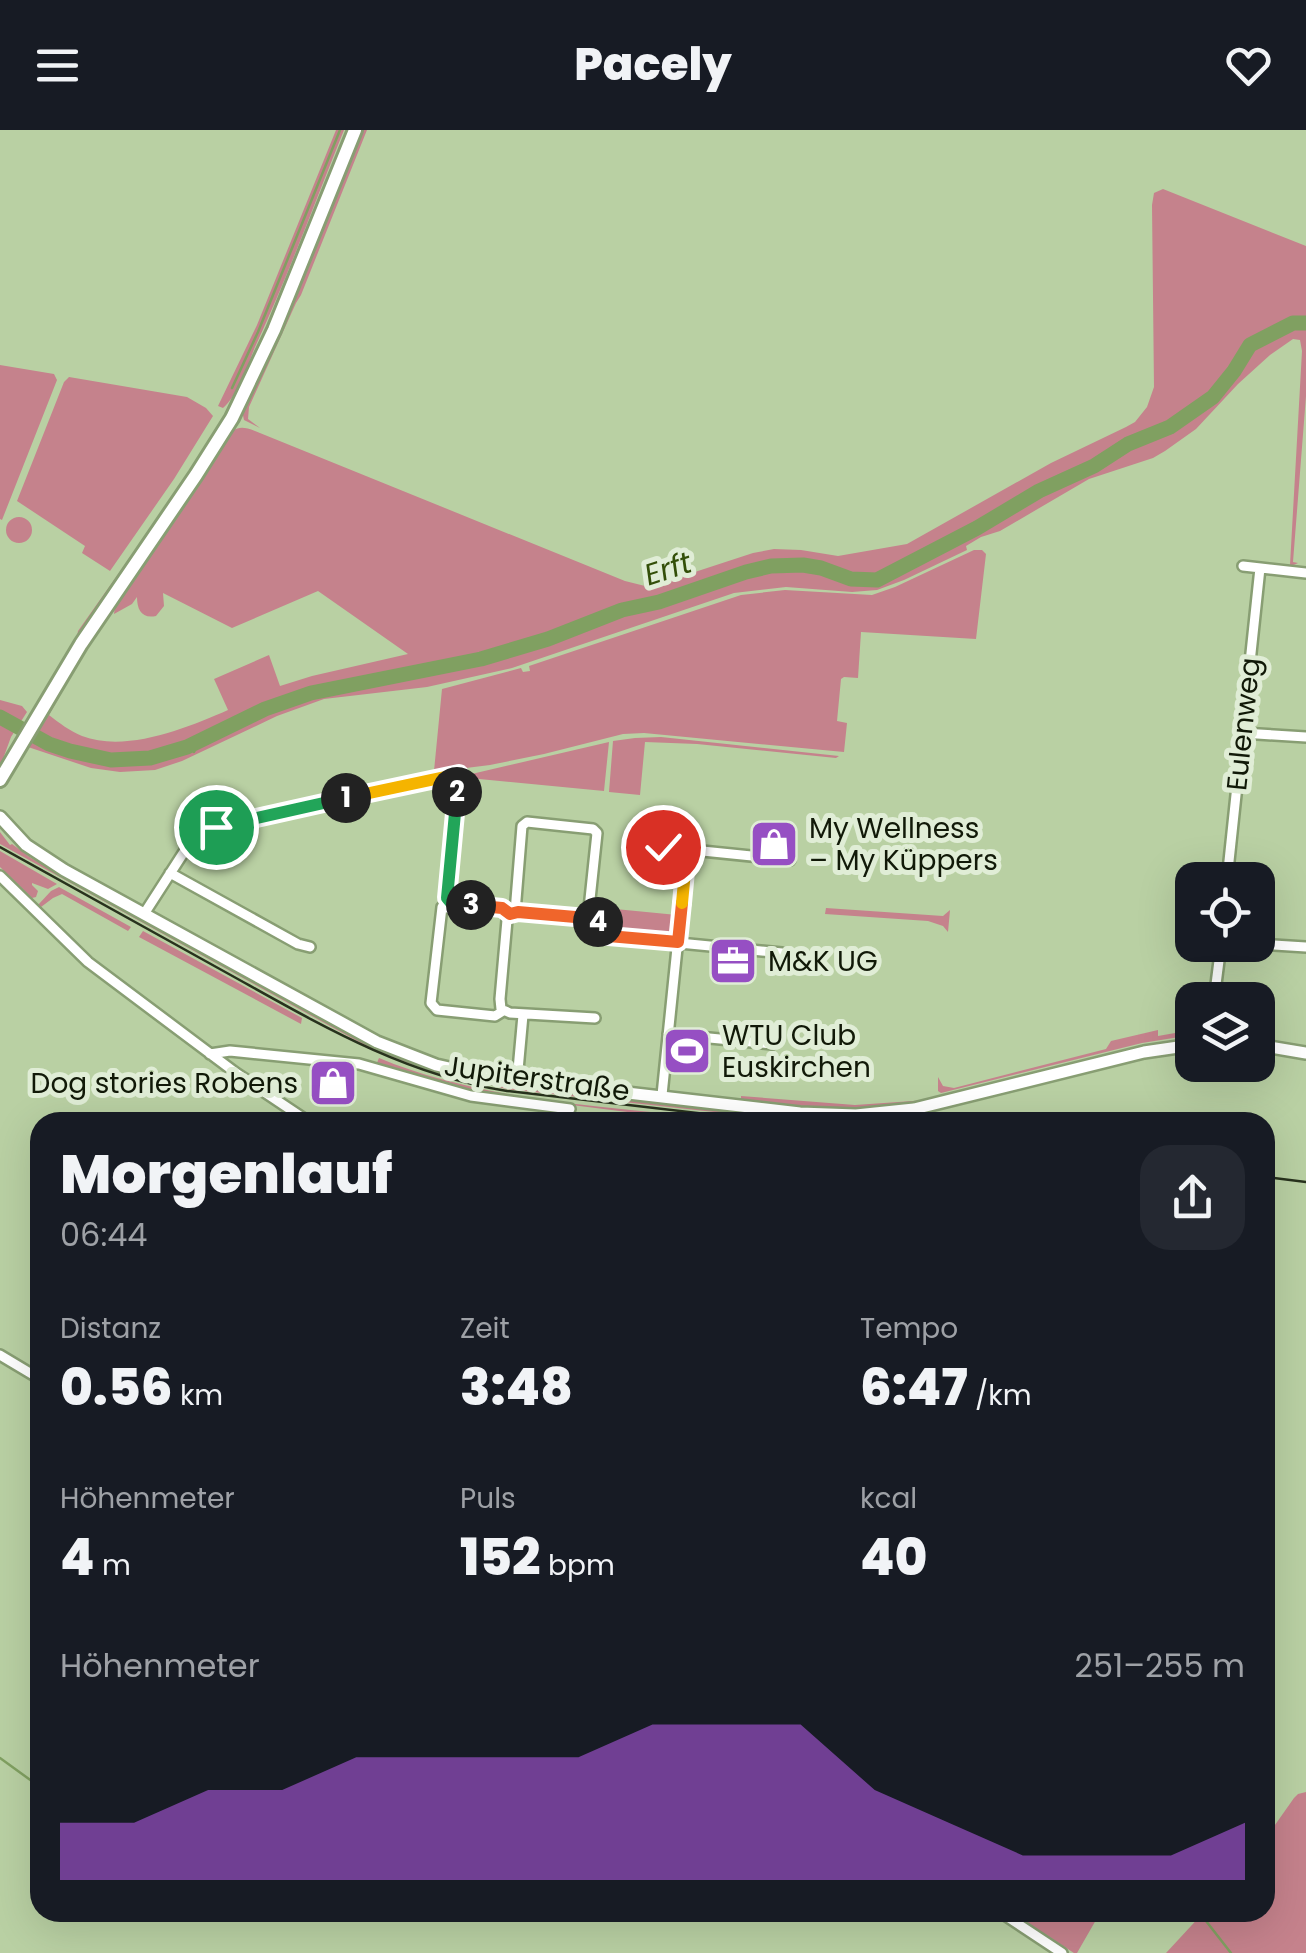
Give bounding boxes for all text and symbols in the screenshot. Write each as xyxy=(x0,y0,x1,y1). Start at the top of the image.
text: Pacely xyxy=(574,33,732,96)
icon: menu xyxy=(30,38,85,93)
icon: heart xyxy=(1221,38,1276,93)
water label: Erft xyxy=(639,540,698,596)
street label: Eulenweg xyxy=(1217,656,1270,793)
pin: 2 xyxy=(432,767,482,817)
text: 2 xyxy=(449,772,465,811)
pin: 1 xyxy=(321,773,371,823)
text: 1 xyxy=(341,778,351,817)
pin xyxy=(174,785,259,870)
icon: arrive xyxy=(189,800,244,855)
pin xyxy=(621,805,706,890)
place label: My Wellness – My Küppers xyxy=(809,809,998,880)
shop icon: My Wellness – My Küppers xyxy=(748,818,800,870)
icon: check xyxy=(636,820,691,875)
map controls xyxy=(1175,862,1275,1082)
button: locate xyxy=(1175,862,1275,962)
pin: 3 xyxy=(446,880,496,930)
text: 3 xyxy=(463,885,479,924)
pin: 4 xyxy=(573,897,623,947)
text: 4 xyxy=(589,902,607,941)
office icon: M&K UG xyxy=(707,935,759,987)
place label: M&K UG xyxy=(768,942,878,981)
button: layers xyxy=(1175,982,1275,1082)
place label: WTU Club Euskirchen xyxy=(722,1016,871,1087)
sports icon: WTU Club Euskirchen xyxy=(661,1025,713,1077)
street label: Jupiterstraße xyxy=(442,1046,632,1111)
shop icon: Dog stories Robens xyxy=(307,1057,359,1109)
place label: Dog stories Robens xyxy=(31,1064,298,1103)
text: Morgenlauf xyxy=(60,1135,393,1212)
button: share xyxy=(1140,1145,1245,1250)
text: 06:44 xyxy=(60,1212,148,1257)
text: Distanz xyxy=(60,1309,161,1348)
text: Zeit xyxy=(460,1309,510,1348)
text: Tempo xyxy=(860,1309,958,1348)
text: 0.56 xyxy=(60,1352,172,1423)
text: 3:48 xyxy=(460,1352,573,1423)
text: 6:47 xyxy=(860,1352,968,1423)
text: km xyxy=(172,1376,223,1415)
text: /km xyxy=(968,1376,1032,1415)
text: Höhenmeter xyxy=(60,1479,235,1518)
text: Puls xyxy=(460,1479,516,1518)
text: kcal xyxy=(860,1479,917,1518)
text: 4 xyxy=(60,1522,95,1593)
text: 152 xyxy=(460,1522,541,1593)
text: 40 xyxy=(860,1522,927,1593)
text: m xyxy=(95,1546,131,1585)
text: bpm xyxy=(541,1546,615,1585)
text: Höhenmeter xyxy=(60,1643,260,1688)
text: 251–255 m xyxy=(1075,1643,1245,1688)

